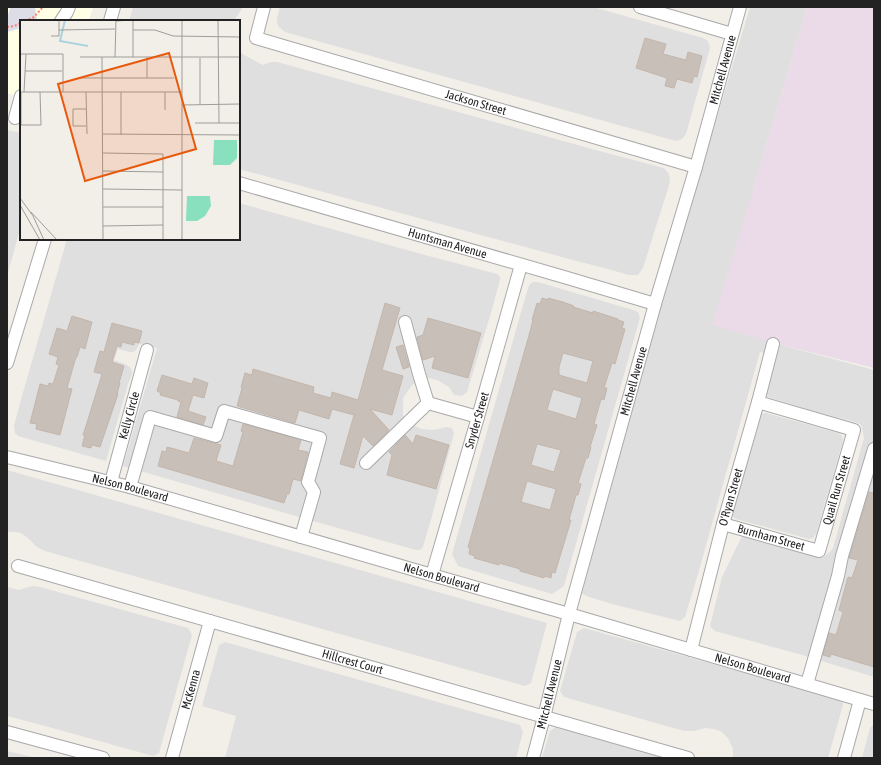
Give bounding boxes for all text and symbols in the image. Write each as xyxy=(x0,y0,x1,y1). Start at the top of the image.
inset map xyxy=(20,20,240,240)
street label: Mitchell Avenue xyxy=(707,34,739,106)
street label: Jackson Street xyxy=(444,87,508,118)
street label: Huntsman Avenue xyxy=(406,225,488,261)
street label: Mitchell Avenue xyxy=(617,345,650,417)
street label: Kelly Circle xyxy=(116,390,142,441)
street label: Snyder Street xyxy=(462,390,492,450)
street label: Quail Run Street xyxy=(820,453,853,527)
street label: O'Ryan Street xyxy=(716,466,746,528)
street label: Nelson Boulevard xyxy=(91,471,170,505)
street label: Burnham Street xyxy=(736,521,807,554)
street label: Nelson Boulevard xyxy=(402,560,481,595)
street label: Hillcrest Court xyxy=(321,647,385,677)
street label: Nelson Boulevard xyxy=(713,650,792,686)
street label: Mitchell Avenue xyxy=(534,658,565,730)
street label: McKenna xyxy=(179,668,203,711)

